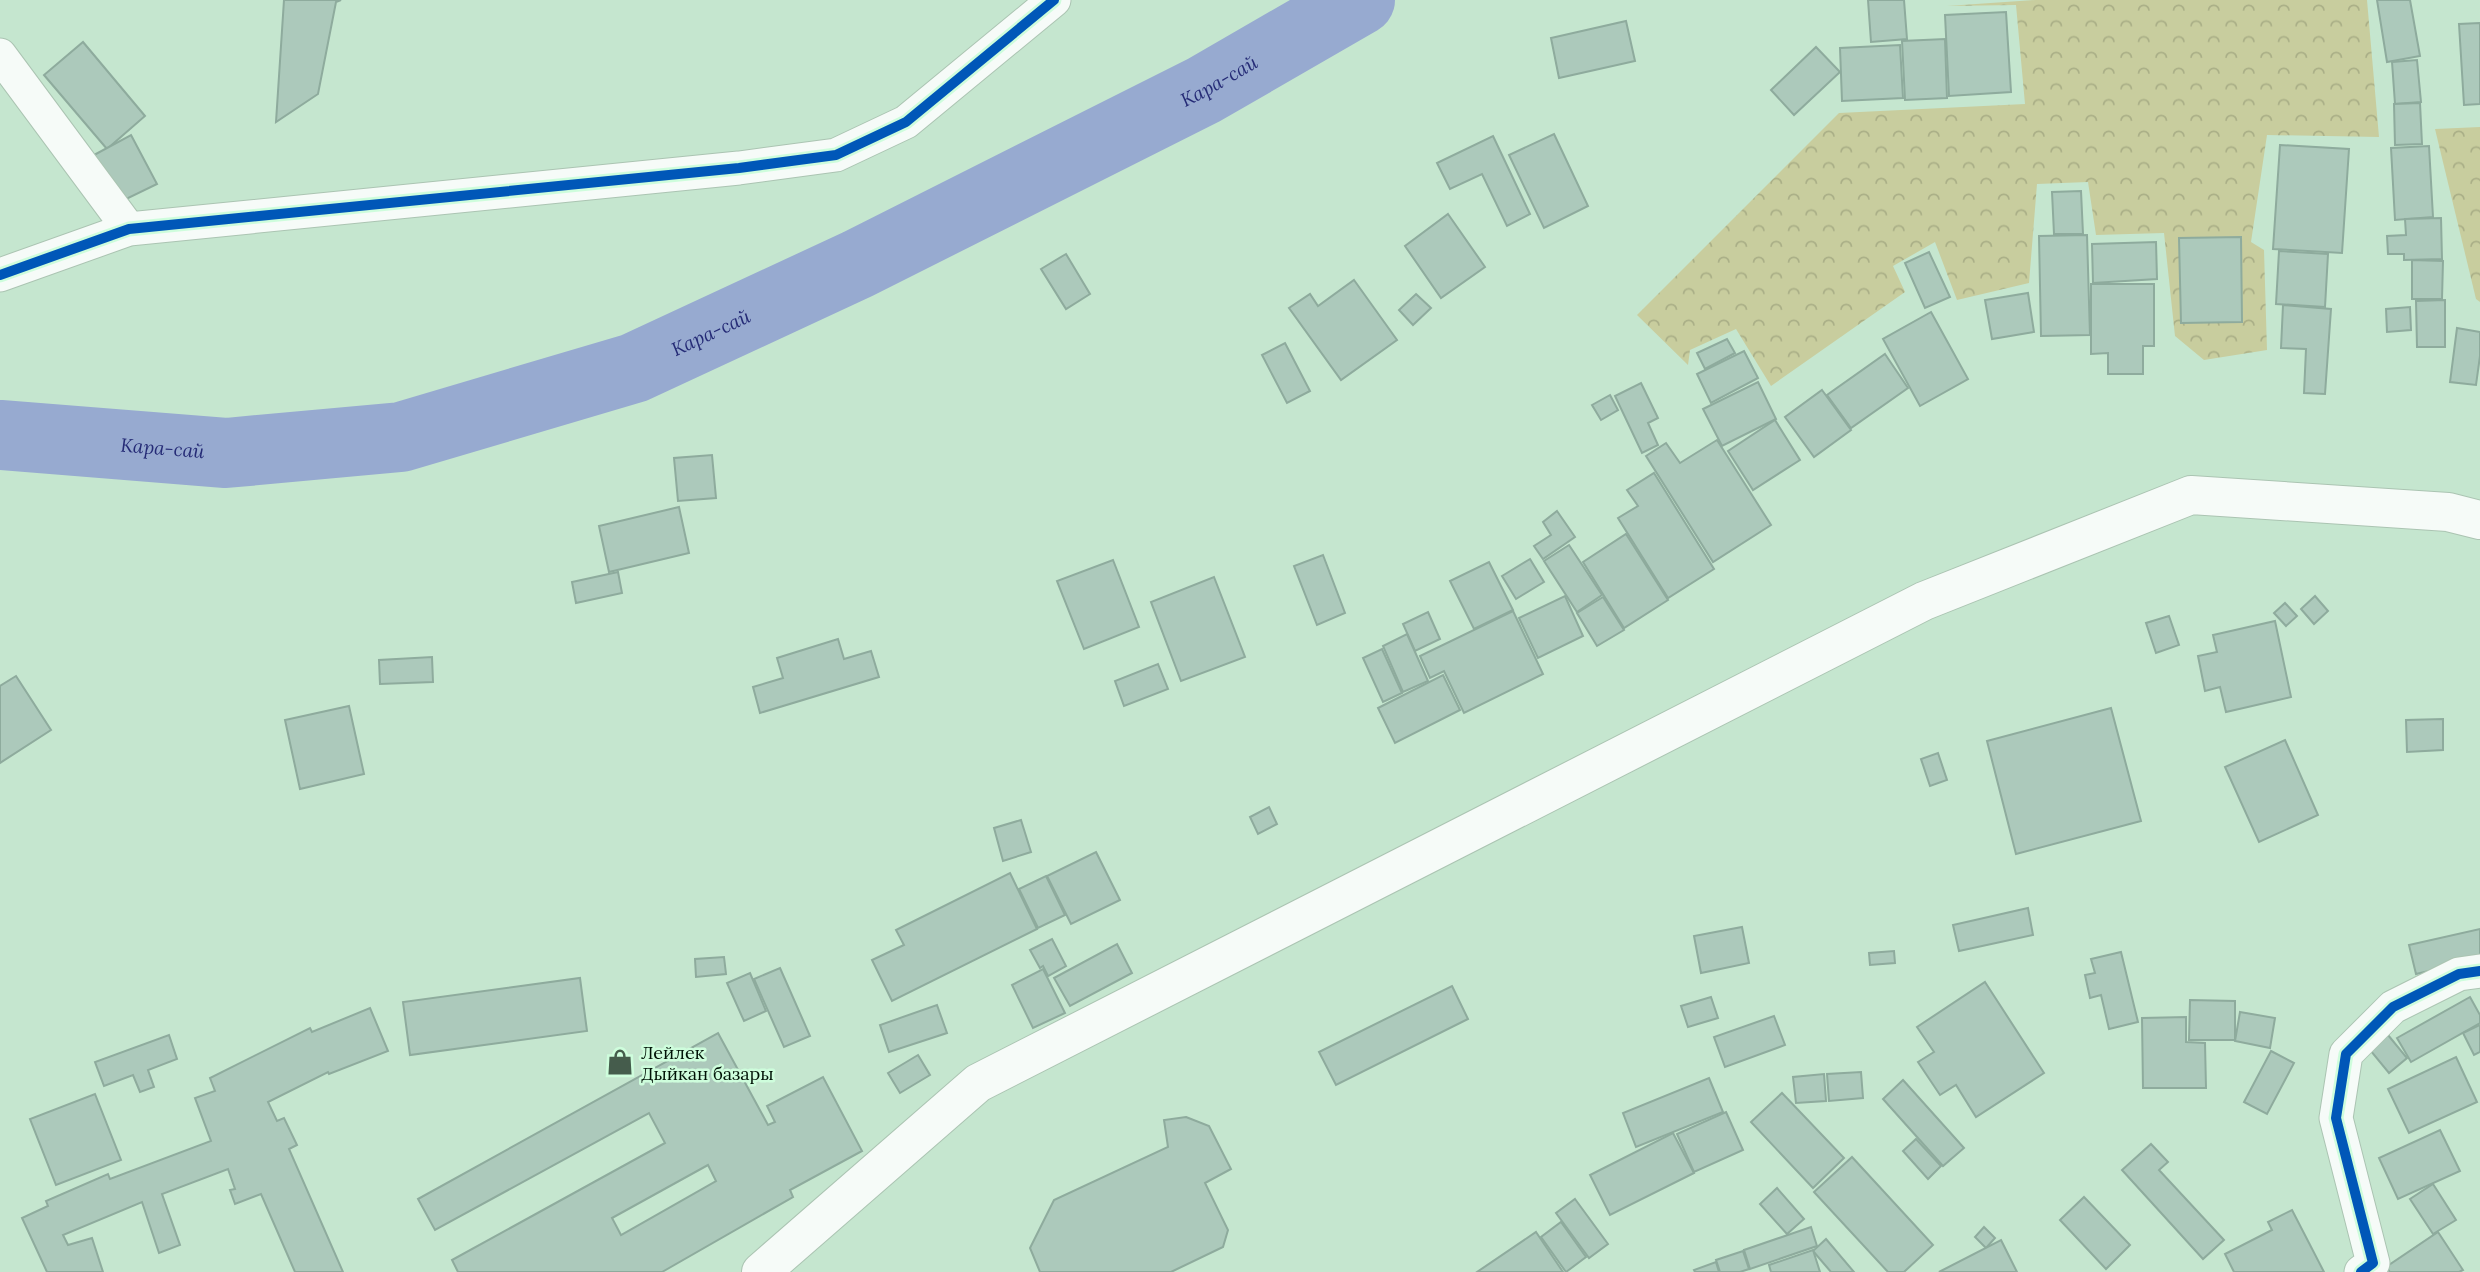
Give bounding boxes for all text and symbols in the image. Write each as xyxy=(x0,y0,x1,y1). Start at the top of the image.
water label: Кара-сай xyxy=(1176,50,1262,112)
water label: Кара-сай xyxy=(667,303,755,361)
water label: Кара-сай xyxy=(120,433,206,463)
place label: Лейлек Дыйкан базары xyxy=(641,1041,774,1085)
shop icon: Лейлек Дыйкан базары xyxy=(605,1047,635,1077)

